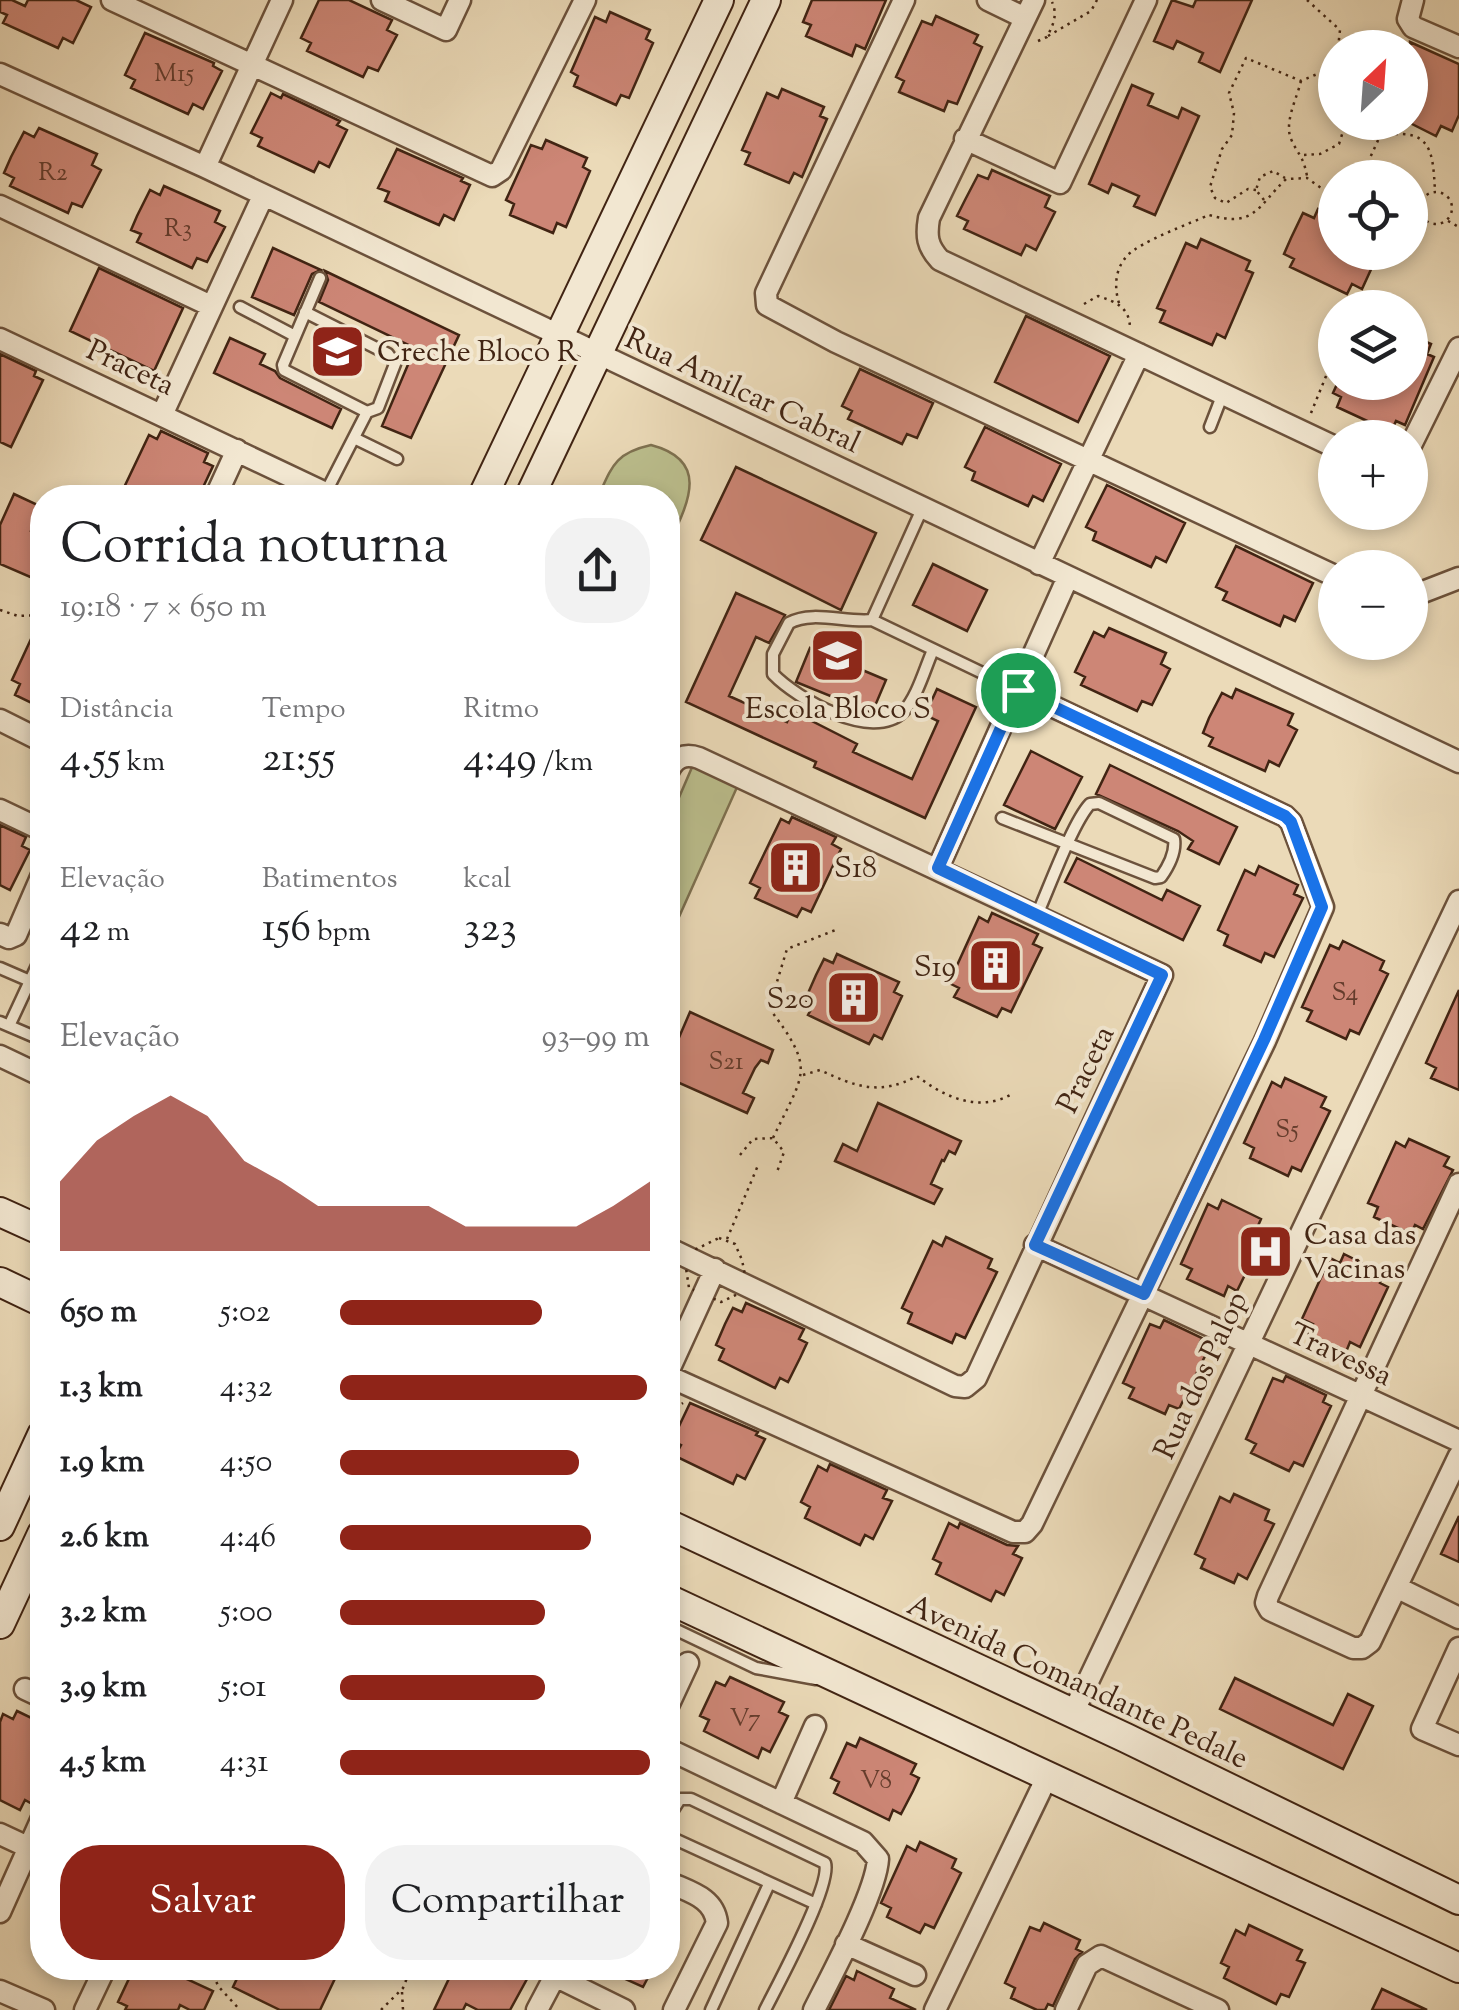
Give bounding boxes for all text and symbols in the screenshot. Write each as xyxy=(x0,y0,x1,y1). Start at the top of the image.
north arrow xyxy=(1318,30,1428,140)
map controls xyxy=(1318,30,1428,660)
house number: M15 xyxy=(154,57,194,93)
house number: R2 xyxy=(38,156,68,192)
button: locate xyxy=(1318,160,1428,270)
house number: R3 xyxy=(164,212,192,248)
button: layers xyxy=(1318,290,1428,400)
street label: Rua Amilcar Cabral xyxy=(617,319,867,466)
school or university icon: Creche Bloco R xyxy=(308,321,368,381)
street label: Praceta xyxy=(79,330,181,408)
place label: Creche Bloco R xyxy=(377,332,579,375)
button: + xyxy=(1318,420,1428,530)
text: Corrida noturna xyxy=(60,508,448,587)
button: share xyxy=(545,518,650,623)
button: − xyxy=(1318,550,1428,660)
text: 19:18 · 7 × 650 m xyxy=(60,585,267,631)
school or university icon: Escola Bloco S xyxy=(808,625,868,685)
pin xyxy=(976,648,1061,733)
icon: arrive xyxy=(991,663,1046,718)
place label: Escola Bloco S xyxy=(745,689,931,732)
text: Distância xyxy=(60,690,173,730)
text: Tempo xyxy=(262,690,346,730)
text: Ritmo xyxy=(463,690,539,730)
text: 4.55 xyxy=(60,730,121,790)
text: 21:55 xyxy=(262,730,336,790)
text: 4:49 xyxy=(463,730,537,790)
text: km xyxy=(121,743,165,783)
text: /km xyxy=(537,743,593,783)
building icon: S18 xyxy=(765,837,825,897)
place label: S18 xyxy=(834,848,877,891)
text: Elevação xyxy=(60,860,165,900)
text: Batimentos xyxy=(262,860,398,900)
text: kcal xyxy=(463,860,511,900)
text: 42 xyxy=(60,900,101,960)
text: 156 xyxy=(262,900,311,960)
text: 323 xyxy=(463,900,517,960)
text: m xyxy=(101,913,130,953)
text: bpm xyxy=(311,913,371,953)
building icon: S19 xyxy=(965,936,1025,996)
place label: S19 xyxy=(914,947,956,990)
building icon: S20 xyxy=(823,968,883,1028)
house number: S4 xyxy=(1332,976,1358,1012)
place label: S20 xyxy=(767,979,814,1022)
text: Elevação xyxy=(60,1015,180,1061)
text: 93–99 m xyxy=(541,1015,650,1061)
street label: Praceta xyxy=(1048,1019,1127,1121)
house number: S21 xyxy=(709,1045,743,1081)
house number: S5 xyxy=(1275,1113,1299,1149)
place label: Casa das Vacinas xyxy=(1304,1215,1416,1292)
hospital icon: Casa das Vacinas xyxy=(1235,1221,1295,1281)
street label: Rua dos Palop xyxy=(1145,1285,1260,1467)
text: 650 m xyxy=(60,1290,137,1336)
text: 5:02 xyxy=(220,1290,271,1336)
street label: Travessa xyxy=(1281,1314,1399,1399)
text: 1.3 km xyxy=(60,1365,143,1411)
text: 4:32 xyxy=(220,1365,272,1411)
text: 1.9 km xyxy=(60,1440,145,1486)
text: 4:50 xyxy=(220,1440,272,1486)
text: 2.6 km xyxy=(60,1515,149,1561)
text: 4:46 xyxy=(220,1515,276,1561)
street label: Avenida Comandante Pedale xyxy=(899,1585,1255,1781)
text: 3.2 km xyxy=(60,1590,147,1636)
text: 5:00 xyxy=(220,1590,273,1636)
text: 3.9 km xyxy=(60,1665,147,1711)
text: 5:01 xyxy=(220,1665,266,1711)
house number: V7 xyxy=(729,1702,761,1738)
text: 4.5 km xyxy=(60,1740,146,1786)
text: 4:31 xyxy=(220,1740,268,1786)
house number: V8 xyxy=(860,1764,892,1800)
button: Salvar xyxy=(60,1845,345,1960)
button: Compartilhar xyxy=(365,1845,650,1960)

